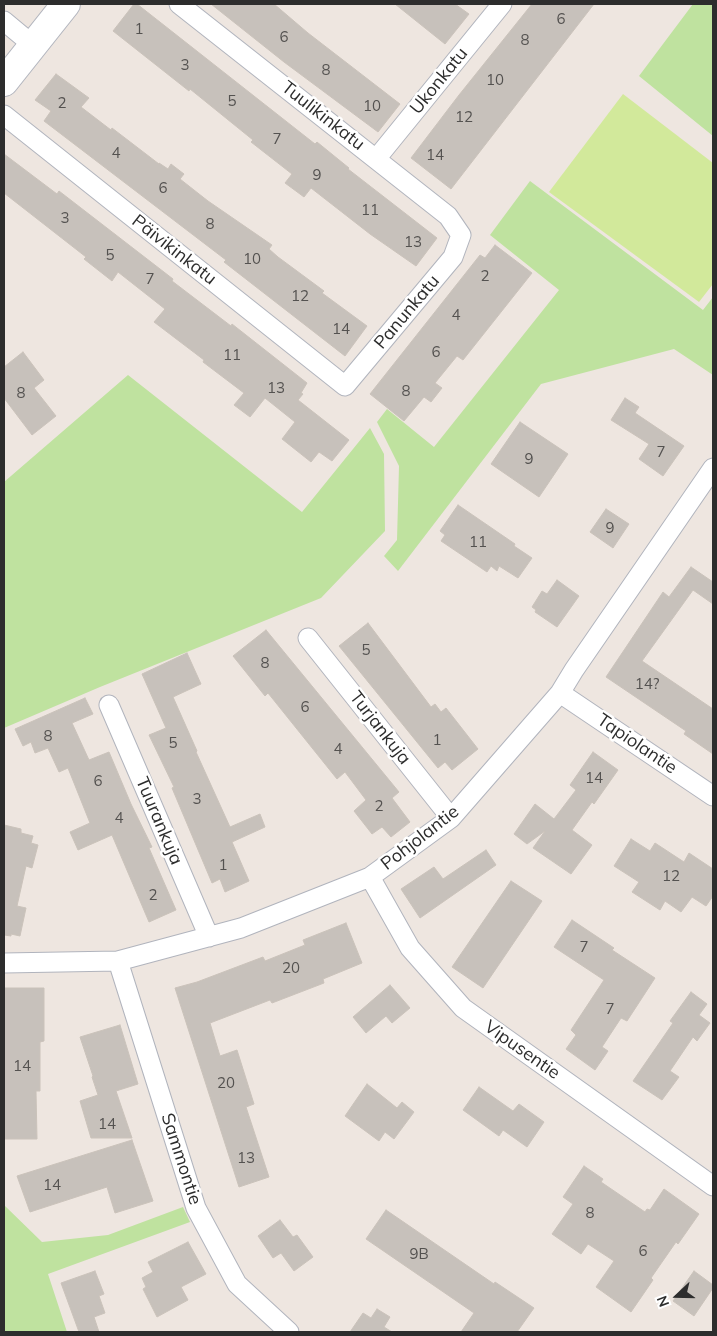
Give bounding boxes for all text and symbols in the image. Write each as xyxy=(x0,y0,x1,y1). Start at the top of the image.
house number: 6 xyxy=(557,10,565,28)
house number: 1 xyxy=(135,20,143,38)
house number: 6 xyxy=(280,28,288,46)
house number: 8 xyxy=(521,31,529,49)
street label: Ukonkatu xyxy=(406,43,472,119)
house number: 3 xyxy=(181,56,189,74)
house number: 8 xyxy=(322,61,330,79)
house number: 10 xyxy=(486,71,504,89)
street label: Tuulikinkatu xyxy=(277,77,369,155)
house number: 5 xyxy=(228,92,236,110)
house number: 2 xyxy=(58,94,66,112)
house number: 10 xyxy=(363,97,381,115)
house number: 12 xyxy=(455,108,473,126)
house number: 7 xyxy=(273,130,281,148)
house number: 4 xyxy=(112,144,120,162)
house number: 14 xyxy=(426,146,444,164)
house number: 9 xyxy=(313,166,321,184)
house number: 6 xyxy=(159,179,167,197)
house number: 11 xyxy=(361,201,379,219)
house number: 3 xyxy=(61,209,69,227)
street label: Päivikinkatu xyxy=(127,210,221,290)
house number: 8 xyxy=(206,215,214,233)
house number: 13 xyxy=(404,233,422,251)
house number: 5 xyxy=(106,246,114,264)
house number: 10 xyxy=(243,250,261,268)
house number: 2 xyxy=(481,267,489,285)
house number: 7 xyxy=(146,270,154,288)
street label: Panunkatu xyxy=(370,270,444,354)
house number: 12 xyxy=(291,287,309,305)
house number: 4 xyxy=(452,306,460,324)
house number: 14 xyxy=(332,320,350,338)
house number: 6 xyxy=(432,343,440,361)
house number: 11 xyxy=(223,346,241,364)
house number: 13 xyxy=(267,379,285,397)
house number: 8 xyxy=(402,382,410,400)
house number: 8 xyxy=(17,384,25,402)
house number: 7 xyxy=(657,443,665,461)
house number: 9 xyxy=(525,450,533,468)
house number: 9 xyxy=(606,519,614,537)
house number: 11 xyxy=(469,533,487,551)
house number: 5 xyxy=(362,641,370,659)
house number: 8 xyxy=(261,654,269,672)
house number: 14? xyxy=(635,675,659,693)
street label: Turjankuja xyxy=(345,687,415,769)
house number: 6 xyxy=(301,698,309,716)
street label: Tapiolantie xyxy=(593,709,681,779)
house number: 8 xyxy=(44,727,52,745)
house number: 1 xyxy=(433,731,441,749)
house number: 5 xyxy=(169,734,177,752)
house number: 4 xyxy=(334,740,342,758)
house number: 14 xyxy=(585,769,603,787)
house number: 6 xyxy=(94,772,102,790)
street label: Tuurankuja xyxy=(131,774,187,868)
house number: 3 xyxy=(193,790,201,808)
house number: 2 xyxy=(375,797,383,815)
street label: Pohjolantie xyxy=(377,801,463,875)
house number: 4 xyxy=(115,809,123,827)
house number: 1 xyxy=(219,856,227,874)
house number: 12 xyxy=(662,867,680,885)
house number: 2 xyxy=(149,886,157,904)
house number: 7 xyxy=(580,938,588,956)
house number: 20 xyxy=(282,959,300,977)
house number: 7 xyxy=(606,1000,614,1018)
street label: Vipusentie xyxy=(480,1016,564,1084)
house number: 14 xyxy=(13,1057,31,1075)
house number: 20 xyxy=(217,1074,235,1092)
street label: Sammontie xyxy=(156,1111,206,1207)
house number: 14 xyxy=(98,1115,116,1133)
house number: 13 xyxy=(237,1149,255,1167)
house number: 14 xyxy=(43,1176,61,1194)
house number: 8 xyxy=(586,1204,594,1222)
house number: 6 xyxy=(639,1242,647,1260)
house number: 9B xyxy=(409,1245,429,1263)
north arrow xyxy=(652,1271,702,1321)
text: N xyxy=(653,1293,673,1310)

